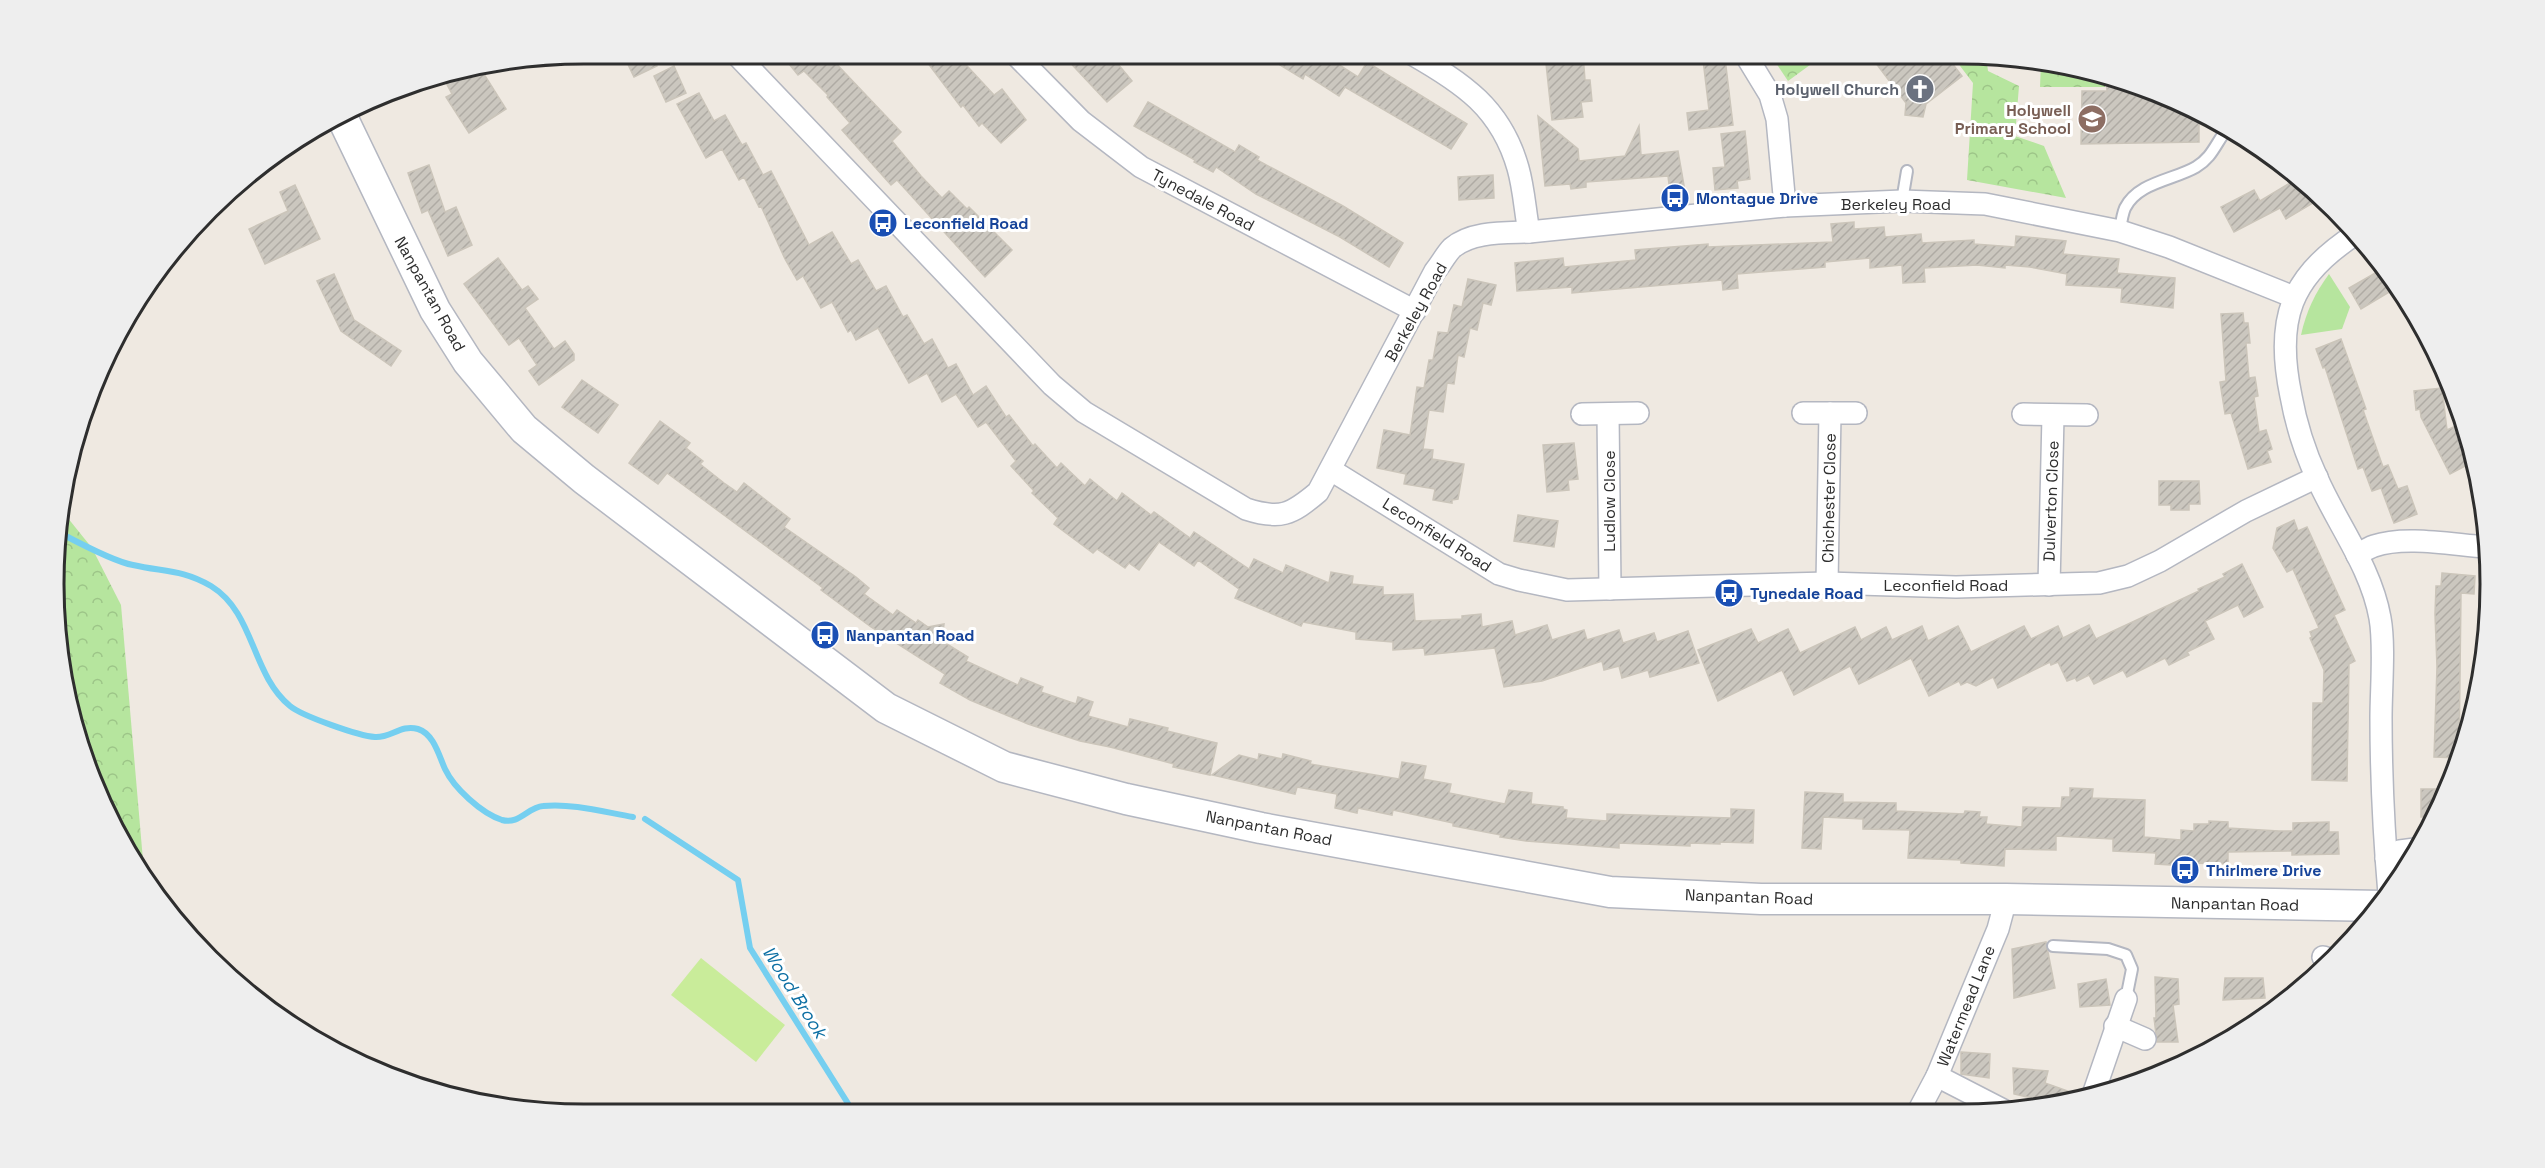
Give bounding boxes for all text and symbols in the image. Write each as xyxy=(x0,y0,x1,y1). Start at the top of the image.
church icon: Holywell Church xyxy=(1904,73,1936,105)
place label: Holywell Church xyxy=(1775,79,1899,100)
place label: Holywell Primary School xyxy=(1955,100,2071,139)
school or university icon: Holywell Primary School xyxy=(2076,103,2108,135)
street label: Tynedale Road xyxy=(1148,164,1258,236)
bus stop icon: Montague Drive xyxy=(1659,182,1691,214)
place label: Montague Drive xyxy=(1696,188,1818,209)
street label: Berkeley Road xyxy=(1841,194,1951,215)
bus stop icon: Leconfield Road xyxy=(867,207,899,239)
place label: Leconfield Road xyxy=(904,213,1028,234)
street label: Nanpantan Road xyxy=(390,233,470,355)
street label: Berkeley Road xyxy=(1380,259,1452,365)
street label: Chichester Close xyxy=(1817,433,1841,563)
street label: Dulverton Close xyxy=(2038,440,2064,562)
street label: Ludlow Close xyxy=(1599,450,1620,552)
street label: Leconfield Road xyxy=(1378,493,1496,577)
street label: Leconfield Road xyxy=(1884,575,2008,596)
bus stop icon: Tynedale Road xyxy=(1713,577,1745,609)
place label: Tynedale Road xyxy=(1750,583,1863,604)
bus stop icon: Nanpantan Road xyxy=(809,619,841,651)
place label: Nanpantan Road xyxy=(846,625,975,646)
street label: Nanpantan Road xyxy=(1204,805,1334,851)
bus stop icon: Thirlmere Drive xyxy=(2169,854,2201,886)
place label: Thirlmere Drive xyxy=(2206,860,2321,881)
street label: Nanpantan Road xyxy=(1684,884,1814,910)
street label: Nanpantan Road xyxy=(2171,892,2299,916)
water label: Wood Brook xyxy=(758,942,834,1044)
street label: Watermead Lane xyxy=(1932,942,2000,1070)

